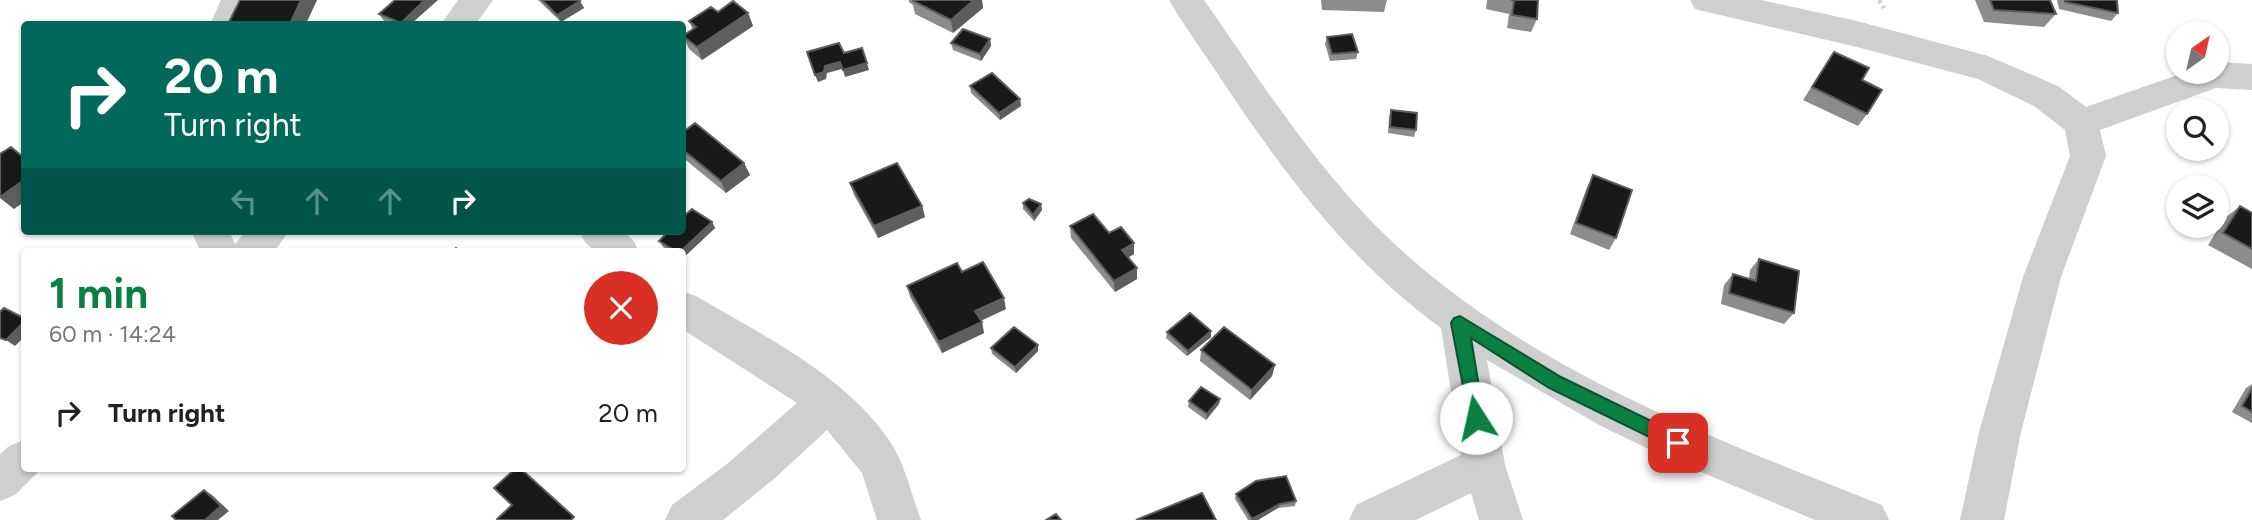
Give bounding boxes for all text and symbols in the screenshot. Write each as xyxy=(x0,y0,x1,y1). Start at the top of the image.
north arrow xyxy=(2166,21,2230,84)
map controls xyxy=(2166,21,2229,238)
text: 20 m xyxy=(164,46,279,105)
icon: right xyxy=(49,49,140,140)
button: search xyxy=(2166,98,2229,161)
text: Turn right xyxy=(164,106,302,144)
button: layers xyxy=(2166,175,2229,238)
icon: left xyxy=(225,182,263,220)
icon: ahead xyxy=(298,182,336,220)
icon: ahead xyxy=(371,182,409,220)
icon: right xyxy=(444,182,482,220)
text: 1 min xyxy=(49,268,148,319)
button: close xyxy=(584,271,658,345)
text: 60 m · 14:24 xyxy=(49,320,176,348)
position arrow xyxy=(1439,381,1513,455)
icon: right xyxy=(49,394,87,432)
text: Turn right xyxy=(108,397,225,429)
text: 20 m xyxy=(598,397,658,429)
pin xyxy=(1648,413,1708,473)
icon: arrive xyxy=(1659,424,1697,462)

